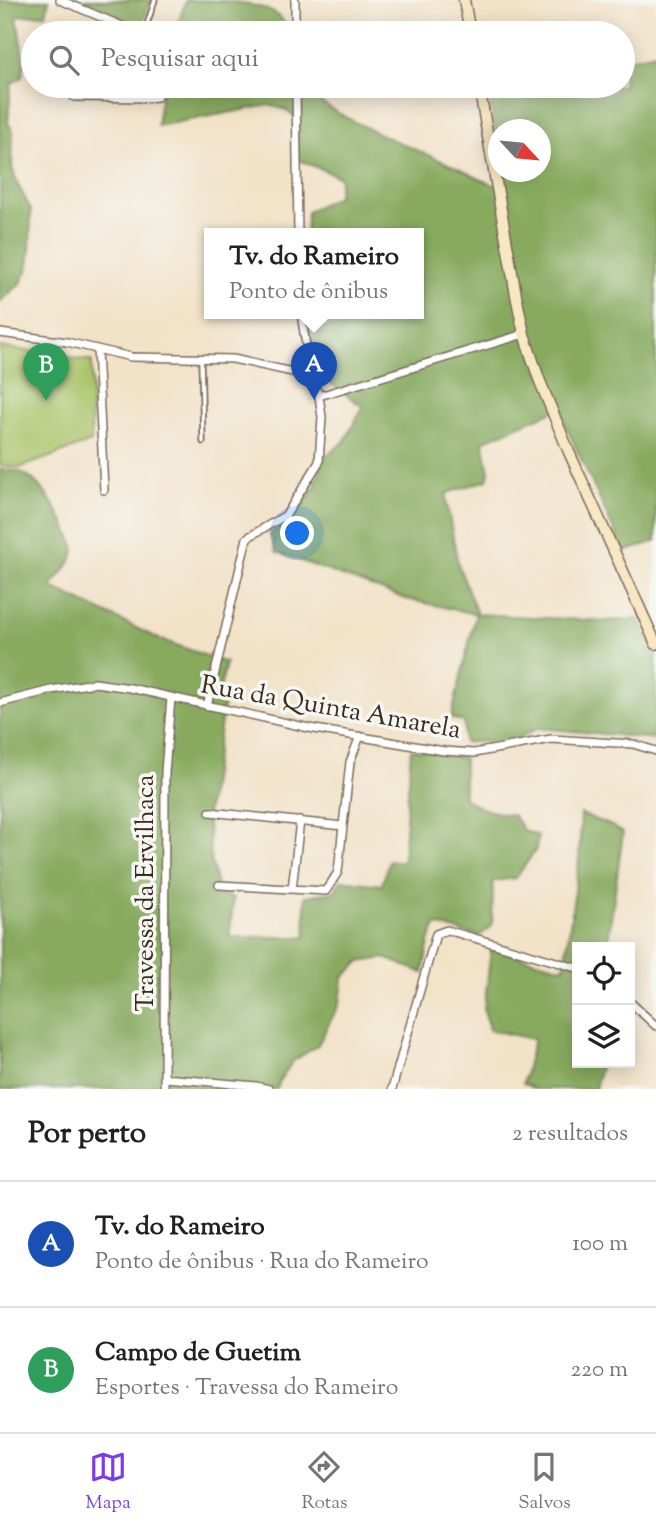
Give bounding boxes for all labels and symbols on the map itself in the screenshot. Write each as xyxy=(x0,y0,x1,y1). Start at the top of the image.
north arrow xyxy=(488,119,551,182)
pin: A xyxy=(291,342,337,400)
pin: B xyxy=(23,343,69,401)
your location xyxy=(280,516,314,550)
street label: Rua da Quinta Amarela xyxy=(198,667,464,750)
street label: Travessa da Ervilhaca xyxy=(128,775,165,1011)

